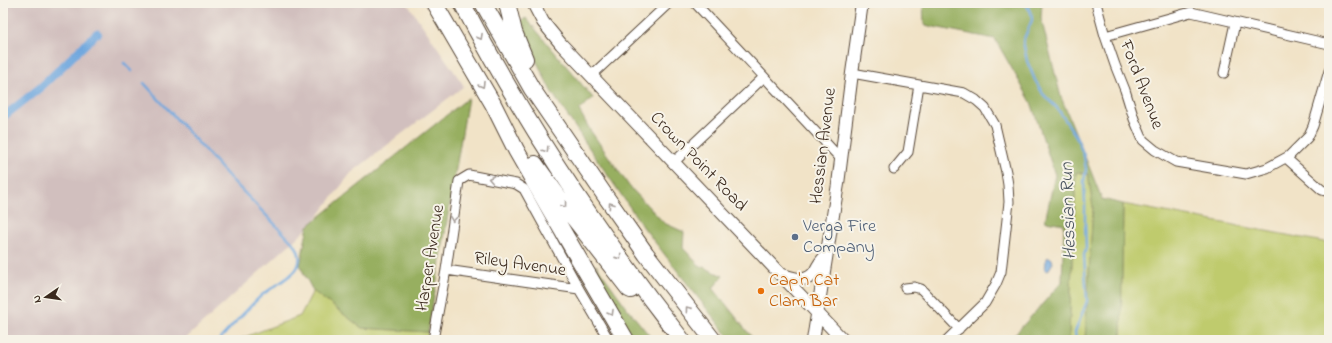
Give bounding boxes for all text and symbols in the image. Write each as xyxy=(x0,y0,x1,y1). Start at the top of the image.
one-way arrow xyxy=(476,33,483,41)
street label: Ford Avenue xyxy=(1112,36,1170,134)
one-way arrow xyxy=(477,81,485,88)
street label: Hessian Avenue xyxy=(804,85,844,206)
street label: Crown Point Road xyxy=(643,106,753,218)
one-way arrow xyxy=(541,145,548,152)
water label: Hessian Run xyxy=(1054,161,1084,260)
one-way arrow xyxy=(488,175,494,184)
one-way arrow xyxy=(559,201,567,208)
street label: Harper Avenue xyxy=(410,202,452,313)
one-way arrow xyxy=(608,202,616,209)
place label: Verga Fire Company xyxy=(802,214,877,261)
one-way arrow xyxy=(449,216,458,223)
marker: Verga Fire Company xyxy=(790,232,800,242)
street label: Riley Avenue xyxy=(472,246,569,284)
one-way arrow xyxy=(614,253,622,260)
place label: Cap'n Cat Clam Bar xyxy=(769,268,839,315)
north arrow xyxy=(26,277,66,317)
marker: Cap'n Cat Clam Bar xyxy=(756,286,766,296)
text: N xyxy=(29,294,46,304)
one-way arrow xyxy=(686,307,693,314)
one-way arrow xyxy=(606,309,613,316)

